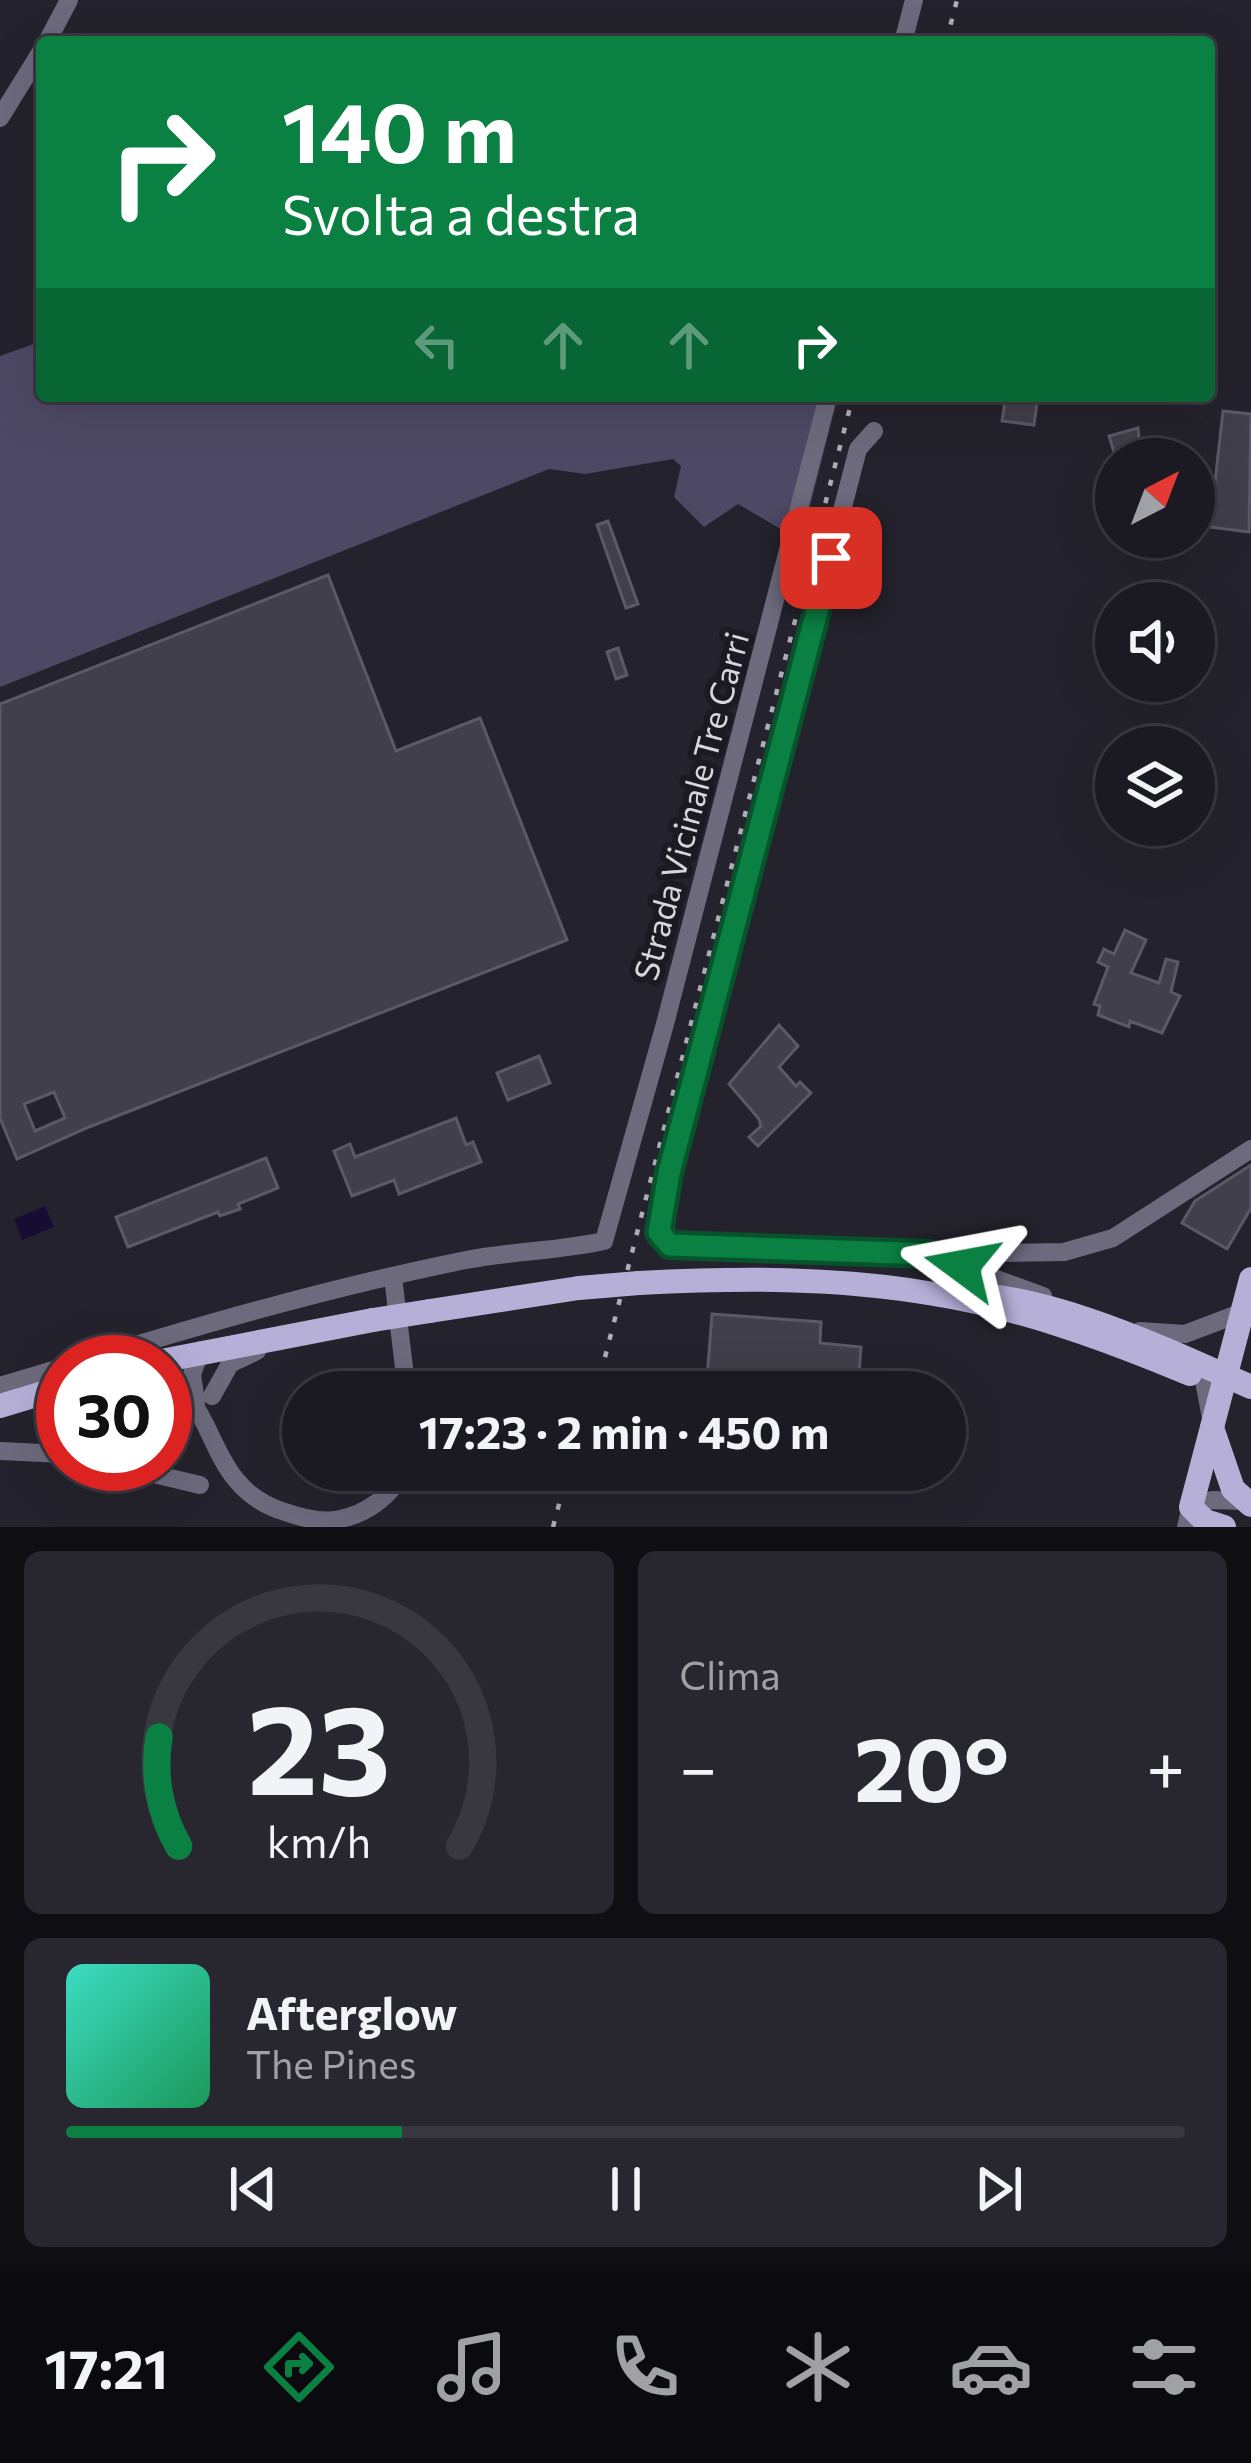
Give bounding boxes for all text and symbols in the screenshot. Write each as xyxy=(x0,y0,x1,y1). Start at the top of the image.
text: 140 m xyxy=(282,78,517,180)
icon: right xyxy=(84,84,240,240)
text: Svolta a destra xyxy=(282,180,640,246)
icon: left xyxy=(404,312,470,378)
icon: ahead xyxy=(530,312,596,378)
icon: ahead xyxy=(656,312,722,378)
icon: right xyxy=(782,312,848,378)
north arrow xyxy=(1095,438,1215,558)
map controls xyxy=(1095,438,1215,846)
pin xyxy=(780,507,882,609)
icon: arrive xyxy=(798,525,864,591)
button: sound xyxy=(1095,582,1215,702)
street label: Strada Vicinale Tre Carri xyxy=(624,627,756,985)
button: layers xyxy=(1095,726,1215,846)
position arrow xyxy=(899,1203,1025,1329)
speed limit sign: 30 xyxy=(36,1335,192,1491)
text: 17:23 · 2 min · 450 m xyxy=(419,1403,829,1458)
text: Clima xyxy=(680,1650,781,1698)
text: 23 xyxy=(247,1668,391,1821)
text: 20° xyxy=(854,1710,1009,1821)
text: − xyxy=(680,1725,717,1806)
text: + xyxy=(1146,1725,1185,1806)
text: km/h xyxy=(267,1813,371,1866)
text: Afterglow xyxy=(246,1984,457,2039)
text: The Pines xyxy=(246,2039,417,2087)
icon: previous xyxy=(220,2156,286,2222)
icon: pause xyxy=(593,2156,659,2222)
icon: next xyxy=(966,2156,1032,2222)
icon: directions xyxy=(257,2325,341,2409)
icon: music xyxy=(430,2325,514,2409)
icon: phone xyxy=(603,2325,687,2409)
icon: climate xyxy=(776,2325,860,2409)
icon: car xyxy=(949,2325,1033,2409)
icon: filters xyxy=(1122,2325,1206,2409)
text: 17:21 xyxy=(45,2334,168,2400)

